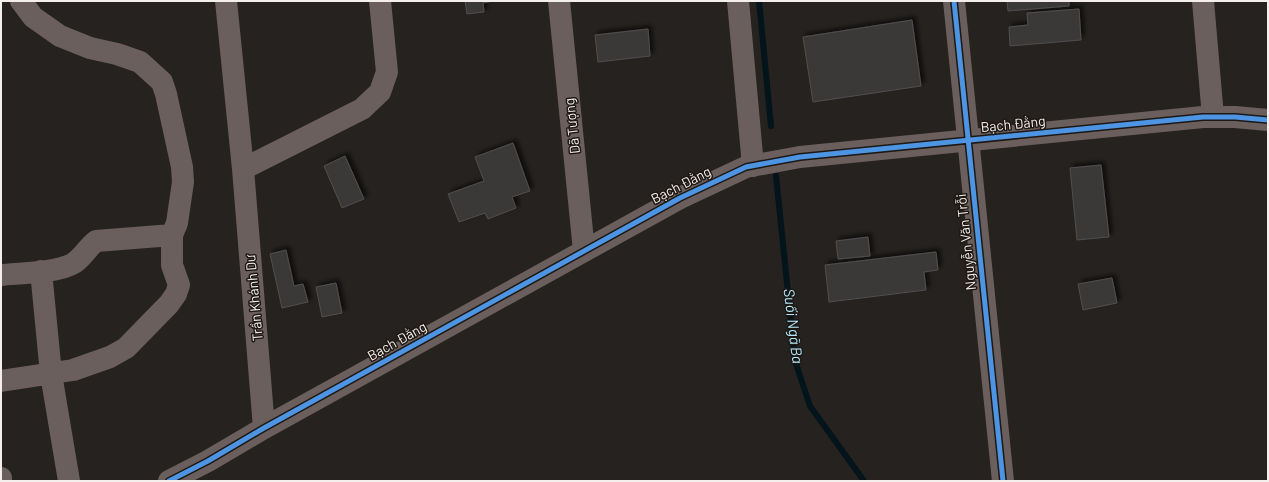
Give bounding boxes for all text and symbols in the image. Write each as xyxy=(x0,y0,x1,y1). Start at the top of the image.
street label: Dã Tượng xyxy=(560,97,583,155)
street label: Bạch Đằng xyxy=(980,112,1046,135)
street label: Bạch Đằng xyxy=(648,162,714,207)
street label: Nguyễn Văn Trỗi xyxy=(952,193,979,291)
street label: Trần Khánh Dư xyxy=(241,254,266,342)
water label: Suối Ngã Ba xyxy=(780,287,808,365)
street label: Bạch Đằng xyxy=(364,317,429,364)

